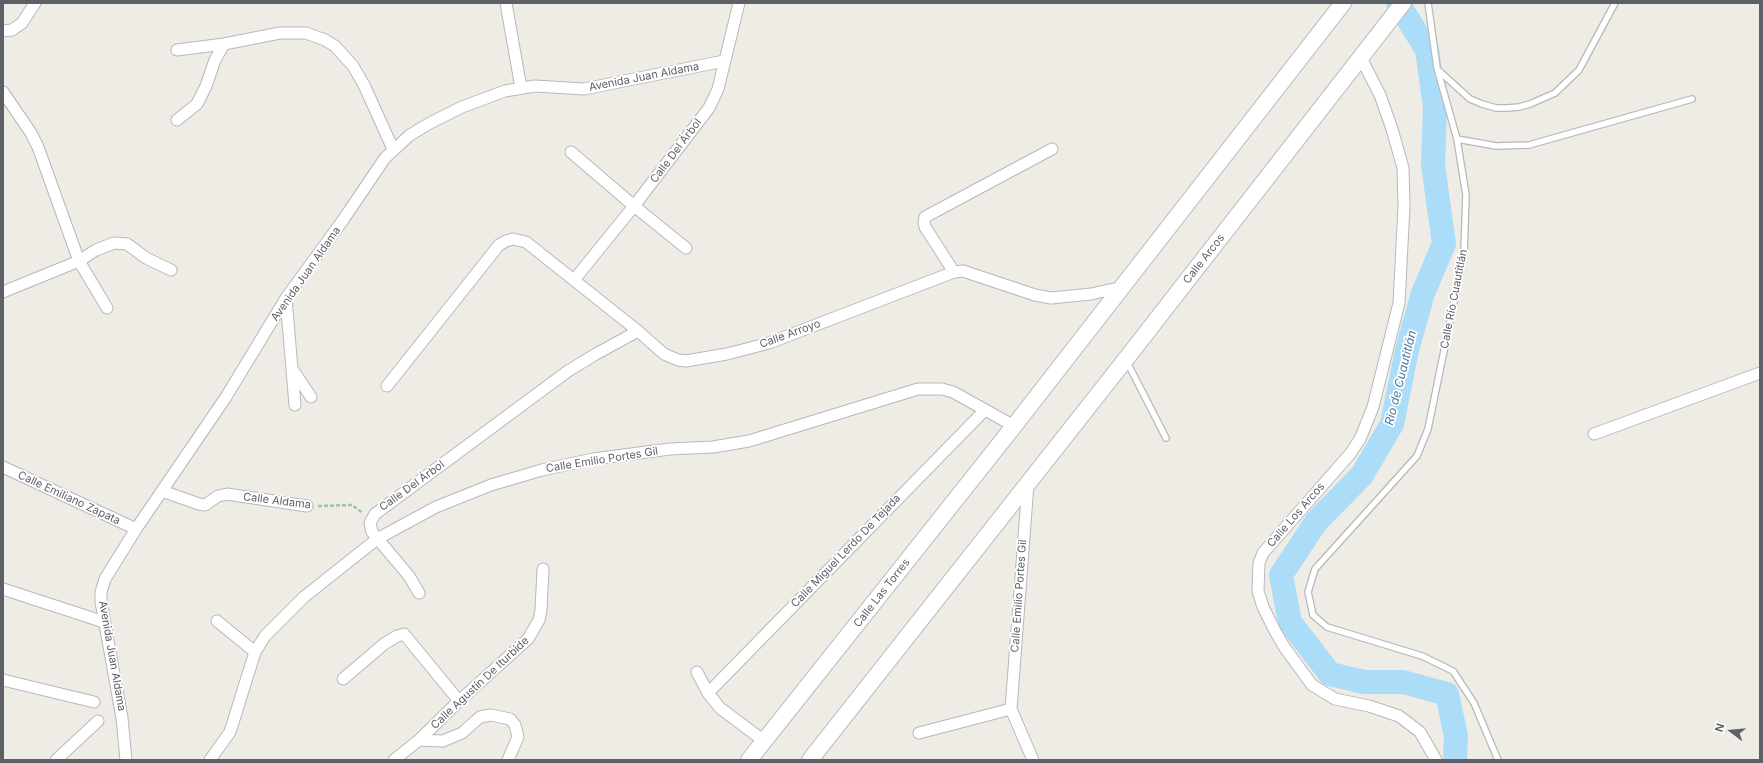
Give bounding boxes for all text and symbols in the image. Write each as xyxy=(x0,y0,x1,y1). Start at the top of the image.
street label: Avenida Juan Aldama xyxy=(588,60,700,94)
street label: Calle Del Árbol xyxy=(648,116,704,186)
street label: Avenida Juan Aldama xyxy=(268,224,344,324)
street label: Calle Arcos xyxy=(1181,232,1227,286)
street label: Calle Río Cuautitlán xyxy=(1438,248,1470,350)
street label: Calle Arroyo xyxy=(758,317,822,351)
water label: Rio de Cuautitlán xyxy=(1382,329,1420,427)
street label: Calle Emilio Portes Gil xyxy=(545,445,659,475)
street label: Calle Del Árbol xyxy=(377,458,447,514)
street label: Calle Emiliano Zapata xyxy=(16,468,122,528)
street label: Calle Los Arcos xyxy=(1264,480,1328,550)
street label: Calle Aldama xyxy=(242,490,312,512)
street label: Calle Miguel Lerdo De Tejada xyxy=(788,492,904,610)
street label: Calle Emilio Portes Gil xyxy=(1008,539,1030,653)
street label: Calle Las Torres xyxy=(851,556,913,630)
street label: Avenida Juan Aldama xyxy=(96,600,128,712)
street label: Calle Agustín De Iturbide xyxy=(428,634,532,732)
north arrow xyxy=(1711,711,1751,751)
text: N xyxy=(1712,722,1727,734)

